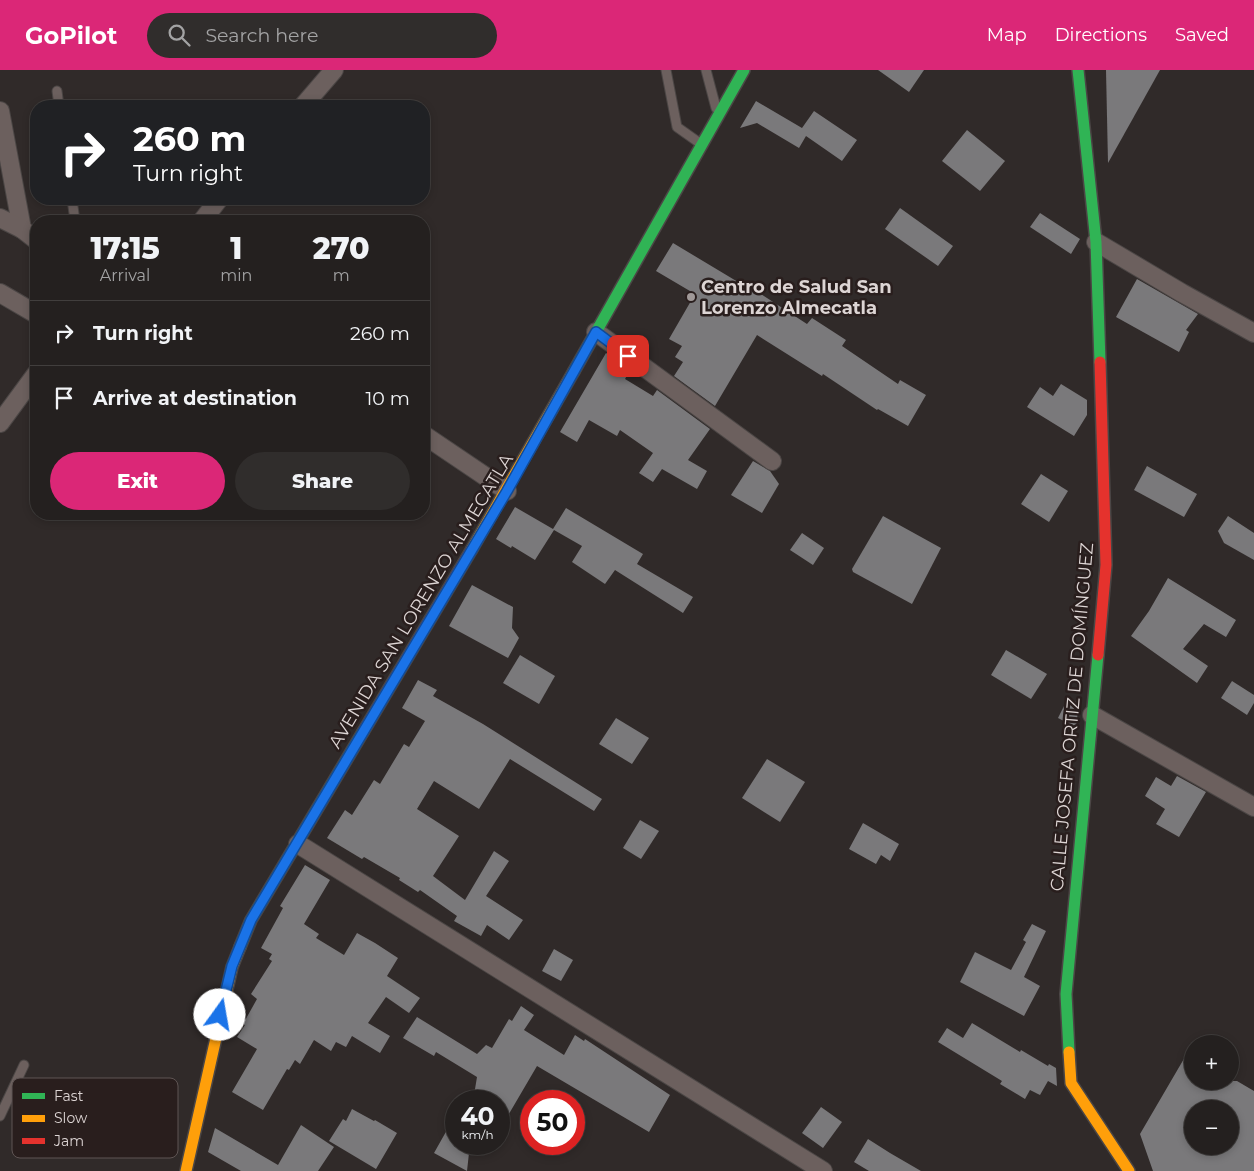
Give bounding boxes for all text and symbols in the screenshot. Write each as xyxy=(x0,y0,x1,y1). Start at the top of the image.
search box xyxy=(147,13,497,58)
text: GoPilot xyxy=(25,21,117,50)
icon: search xyxy=(165,21,193,49)
text: Search here xyxy=(205,24,318,47)
text: Map xyxy=(987,24,1027,46)
text: Directions xyxy=(1055,24,1147,46)
text: Saved xyxy=(1175,24,1229,46)
text: 260 m xyxy=(133,117,246,160)
icon: right xyxy=(50,120,115,185)
text: Turn right xyxy=(133,160,243,187)
text: 17:15 xyxy=(90,230,160,267)
text: 1 xyxy=(230,230,242,267)
text: 270 xyxy=(313,230,370,267)
text: Arrival xyxy=(100,266,150,285)
text: min xyxy=(220,266,252,285)
text: m xyxy=(333,266,350,285)
place label: Centro de Salud San Lorenzo Almecatla xyxy=(701,276,892,319)
marker: Centro de Salud San Lorenzo Almecatla xyxy=(685,291,697,303)
icon: right xyxy=(50,319,78,347)
text: Turn right xyxy=(93,322,193,345)
text: 260 m xyxy=(350,322,410,345)
pin xyxy=(607,335,649,377)
icon: arrive xyxy=(614,342,642,370)
icon: arrive xyxy=(50,384,78,412)
text: Arrive at destination xyxy=(93,387,297,410)
text: 10 m xyxy=(365,387,410,410)
street label: AVENIDA SAN LORENZO ALMECATLA xyxy=(324,450,518,752)
button: Exit xyxy=(50,452,225,510)
button: Share xyxy=(235,452,410,510)
street label: CALLE JOSEFA ORTIZ DE DOMÍNGUEZ xyxy=(1046,541,1098,892)
position arrow xyxy=(193,988,245,1040)
map controls xyxy=(1184,1035,1239,1155)
button: + xyxy=(1184,1035,1239,1090)
legend xyxy=(12,1078,178,1158)
text: Fast xyxy=(54,1087,84,1105)
speed limit sign: 50 xyxy=(520,1090,585,1155)
button: − xyxy=(1184,1100,1239,1155)
text: 40 xyxy=(460,1101,495,1131)
text: Slow xyxy=(54,1109,88,1127)
text: km/h xyxy=(461,1127,494,1142)
text: Jam xyxy=(53,1132,84,1150)

